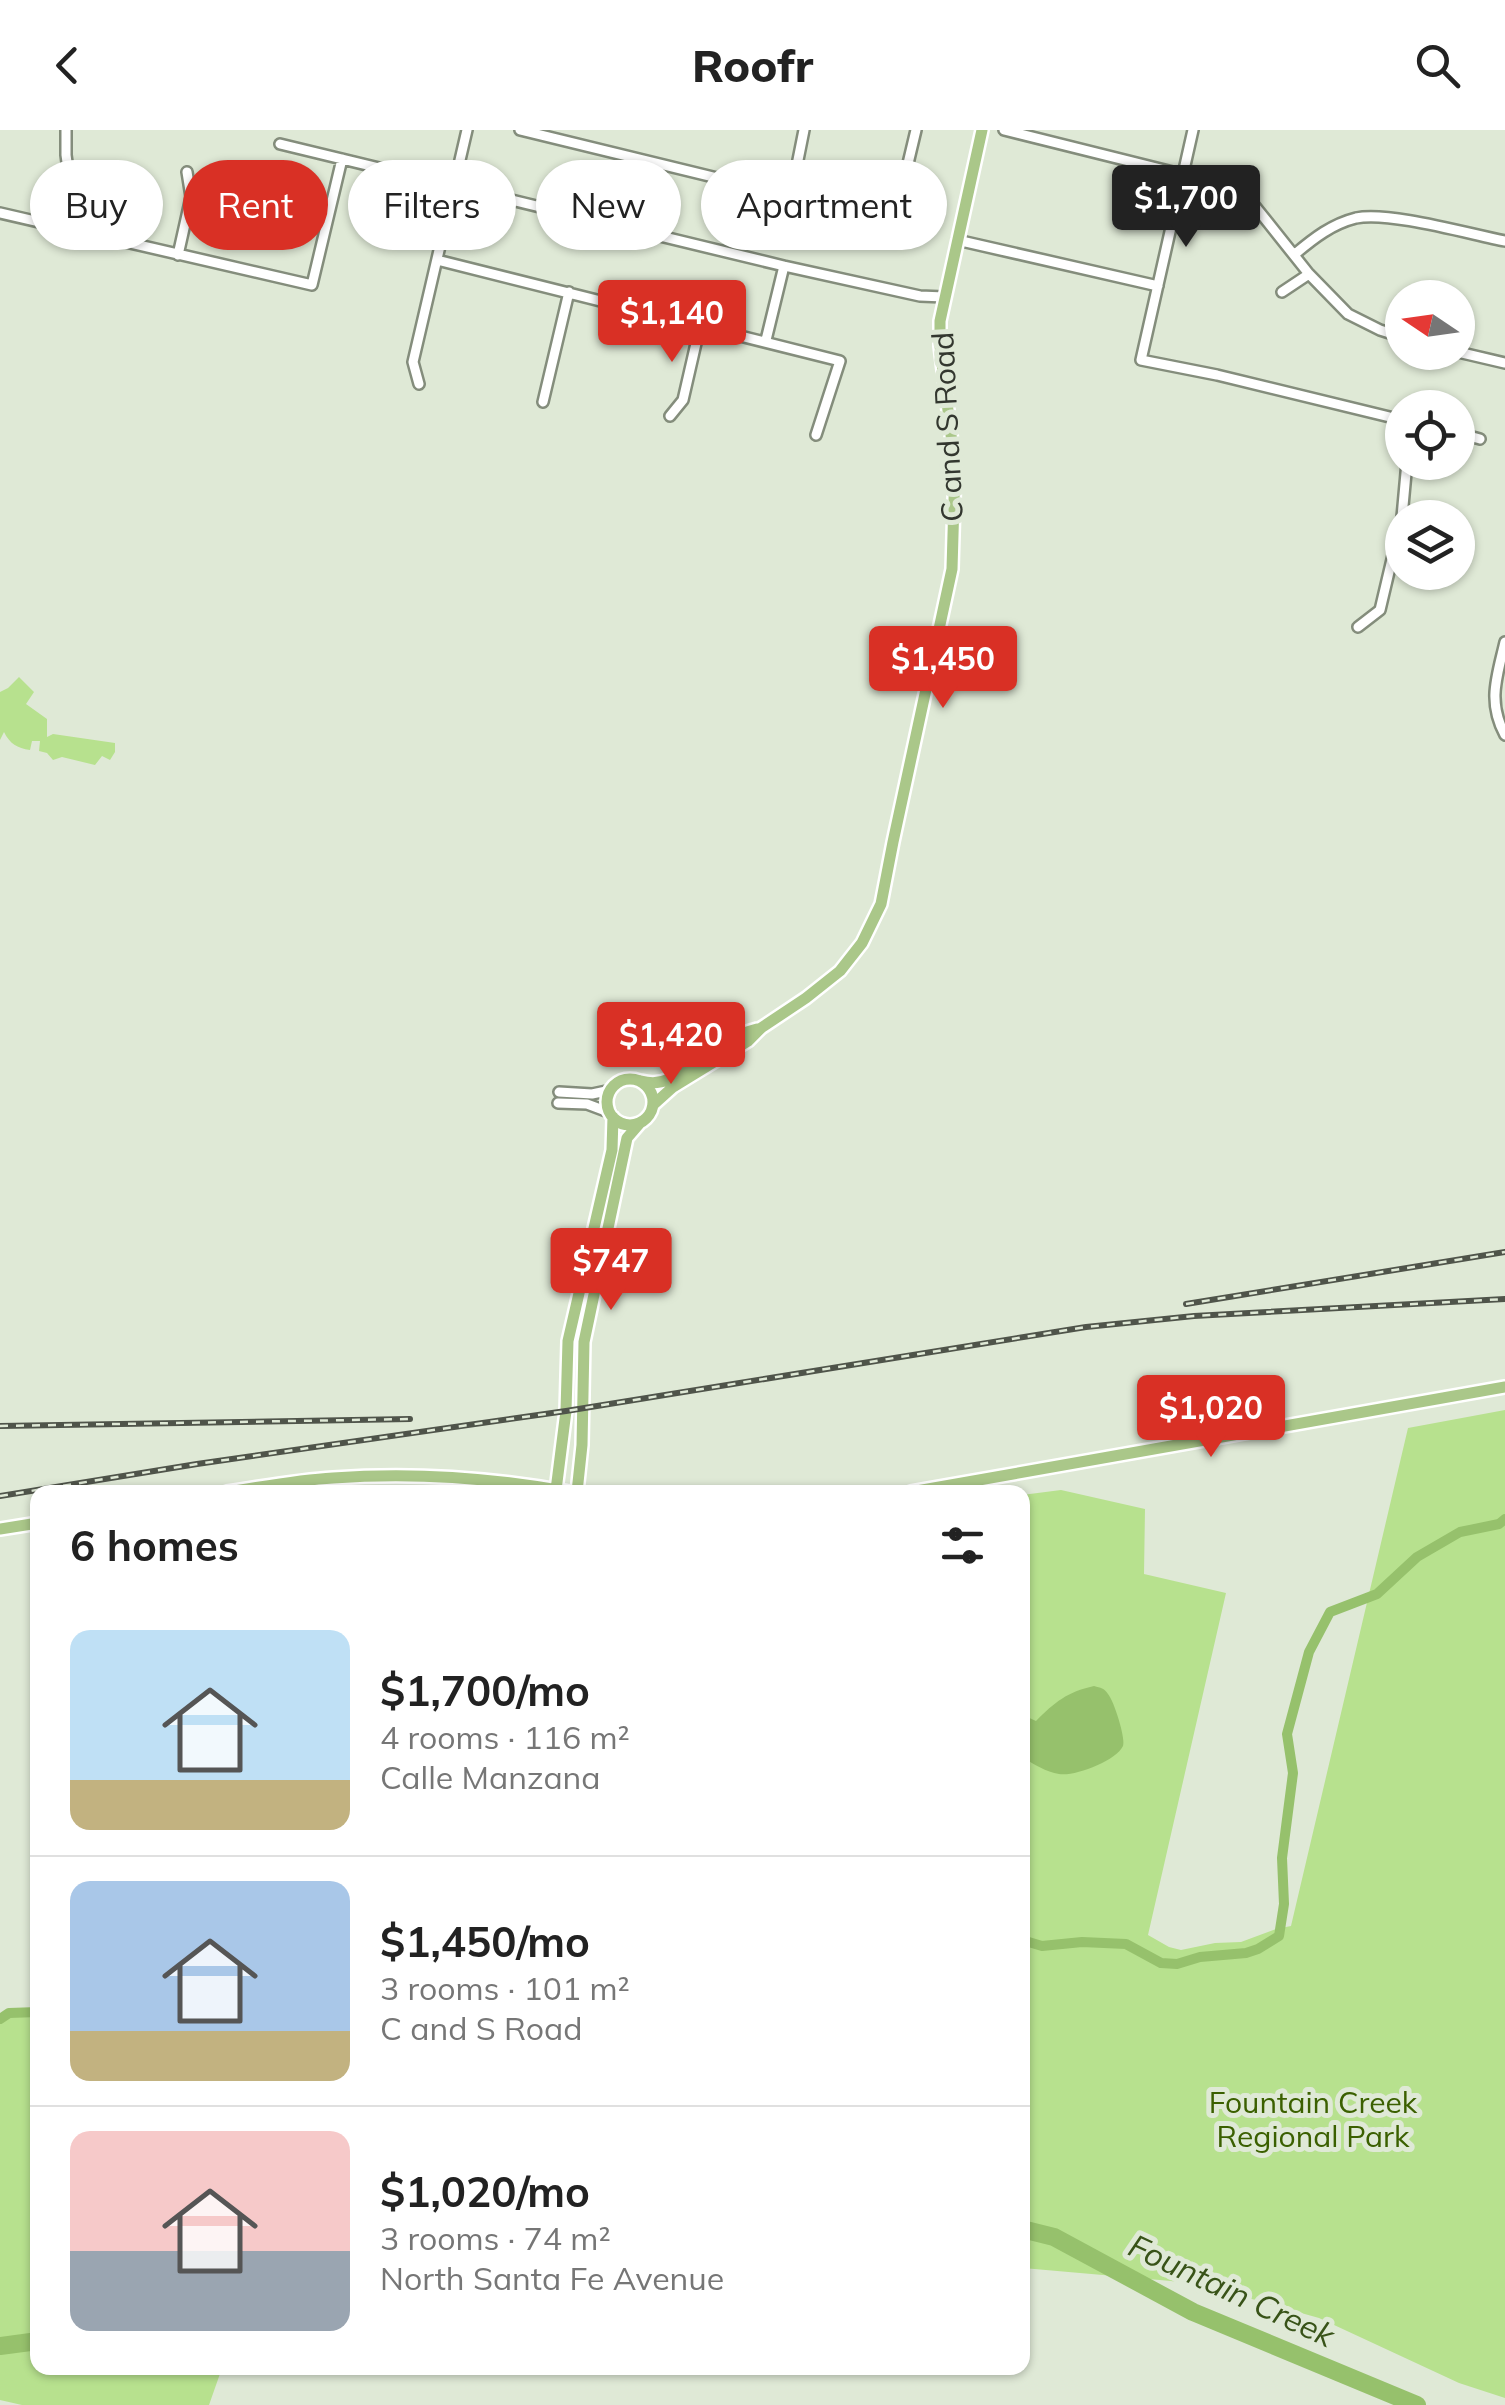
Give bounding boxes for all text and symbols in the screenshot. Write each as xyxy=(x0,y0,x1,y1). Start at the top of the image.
text: Roofr xyxy=(692,37,813,93)
icon: back xyxy=(40,38,95,93)
icon: search xyxy=(1410,38,1465,93)
chip: Buy xyxy=(30,160,163,250)
chip: Rent xyxy=(183,160,328,250)
chip: Filters xyxy=(348,160,516,250)
chip: New xyxy=(536,160,681,250)
chip: Apartment xyxy=(701,160,947,250)
pin: $1,700 xyxy=(1105,165,1267,250)
text: $1,700 xyxy=(1134,177,1238,217)
pin: $1,140 xyxy=(591,280,753,365)
north arrow xyxy=(1385,280,1475,370)
map controls xyxy=(1385,280,1475,590)
text: $1,140 xyxy=(620,292,724,332)
street label: C and S Road xyxy=(923,331,971,523)
button: locate xyxy=(1385,390,1475,480)
button: layers xyxy=(1385,500,1475,590)
pin: $1,450 xyxy=(862,626,1024,711)
text: $1,450 xyxy=(891,638,995,678)
pin: $1,420 xyxy=(590,1002,752,1087)
text: $1,420 xyxy=(619,1014,723,1054)
pin: $747 xyxy=(552,1228,670,1313)
text: $747 xyxy=(573,1240,649,1280)
pin: $1,020 xyxy=(1130,1375,1292,1460)
text: $1,020 xyxy=(1159,1387,1263,1427)
icon: filters xyxy=(935,1518,990,1573)
text: 6 homes xyxy=(70,1519,239,1572)
text: $1,700/mo xyxy=(380,1664,590,1717)
icon: home xyxy=(150,1670,270,1790)
text: 4 rooms · 116 m² xyxy=(380,1717,630,1757)
text: Calle Manzana xyxy=(380,1757,601,1797)
text: $1,450/mo xyxy=(380,1915,590,1968)
icon: home xyxy=(150,1921,270,2041)
text: 3 rooms · 101 m² xyxy=(380,1968,630,2008)
text: C and S Road xyxy=(380,2008,582,2048)
park label: Fountain Creek Regional Park xyxy=(1209,2083,1418,2155)
text: $1,020/mo xyxy=(380,2165,590,2218)
icon: home xyxy=(150,2171,270,2291)
text: 3 rooms · 74 m² xyxy=(380,2218,611,2258)
water label: Fountain Creek xyxy=(1123,2225,1343,2356)
text: North Santa Fe Avenue xyxy=(380,2258,724,2298)

